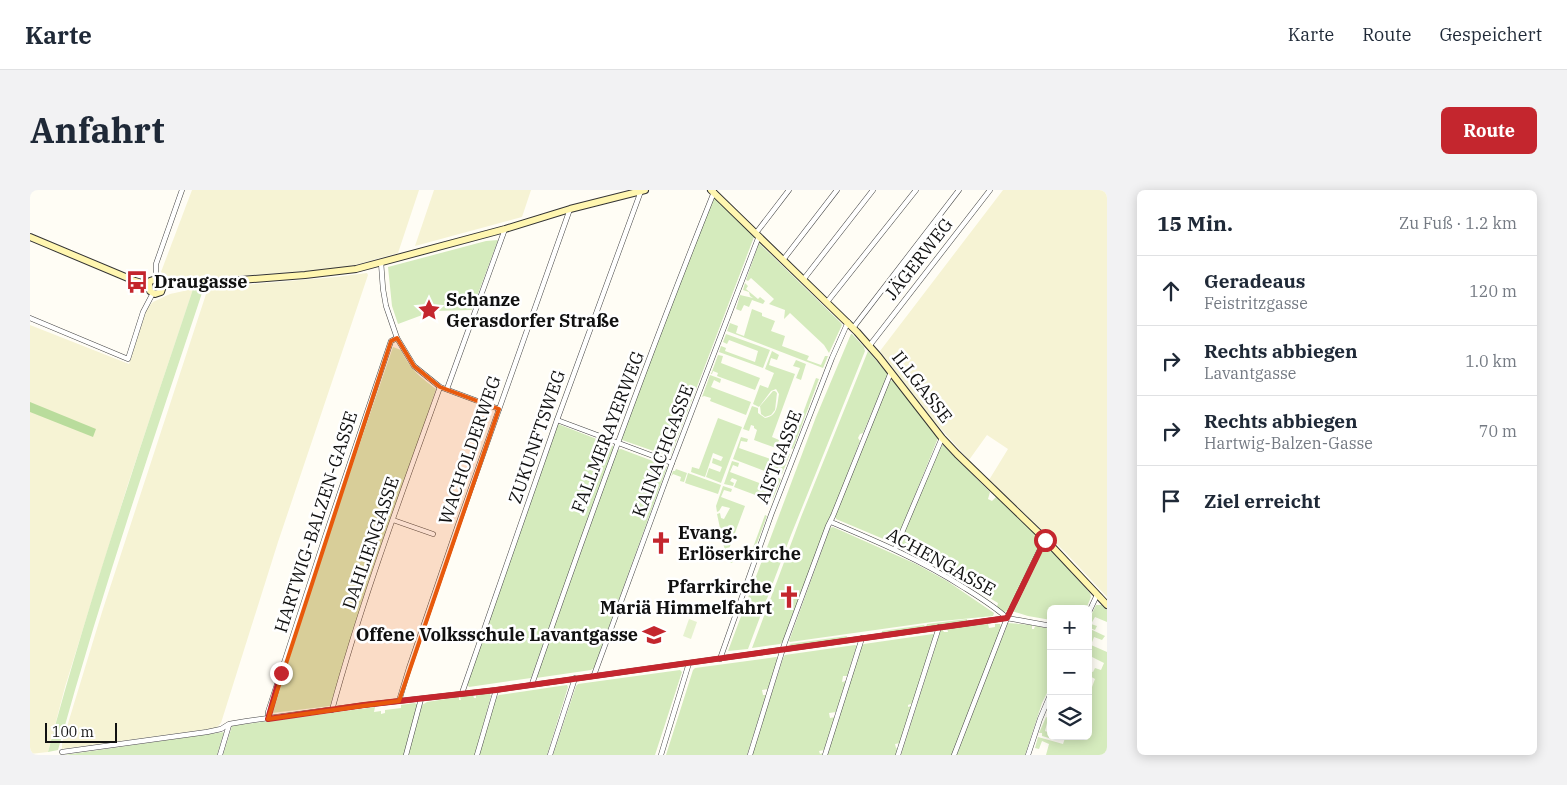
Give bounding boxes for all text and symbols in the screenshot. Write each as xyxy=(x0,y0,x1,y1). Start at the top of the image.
text: Karte xyxy=(25,19,92,51)
text: Karte xyxy=(1288,23,1334,46)
text: Route xyxy=(1362,23,1411,46)
text: Gespeichert xyxy=(1439,23,1542,46)
text: Anfahrt xyxy=(30,107,164,153)
button: Route xyxy=(1441,107,1537,154)
text: 15 Min. xyxy=(1157,209,1233,237)
street label: JÄGERWEG xyxy=(879,213,958,304)
text: Zu Fuß · 1.2 km xyxy=(1399,213,1517,233)
bus stop icon: Draugasse xyxy=(124,269,150,295)
text: Geradeaus xyxy=(1204,269,1305,293)
place label: Draugasse xyxy=(154,270,247,293)
icon: ahead xyxy=(1157,277,1185,305)
text: 120 m xyxy=(1469,281,1517,301)
place label: Schanze Gerasdorfer Straße xyxy=(446,288,619,332)
text: Feistritzgasse xyxy=(1204,293,1308,313)
place icon: Schanze Gerasdorfer Straße xyxy=(416,297,442,323)
text: Rechts abbiegen xyxy=(1204,339,1358,363)
street label: ILLGASSE xyxy=(887,346,958,427)
icon: right xyxy=(1157,347,1185,375)
street label: FALLMERAYERWEG xyxy=(566,348,649,516)
text: 1.0 km xyxy=(1465,351,1517,371)
text: Lavantgasse xyxy=(1204,363,1296,383)
street label: ZUKUNFTSWEG xyxy=(503,367,570,507)
street label: WACHOLDERWEG xyxy=(433,372,506,527)
street label: KAINACHGASSE xyxy=(627,381,698,521)
street label: AISTGASSE xyxy=(750,407,807,507)
street label: HARTWIG-BALZEN-GASSE xyxy=(269,408,362,635)
text: Rechts abbiegen xyxy=(1204,409,1358,433)
icon: right xyxy=(1157,417,1185,445)
text: 70 m xyxy=(1479,421,1517,441)
text: Hartwig-Balzen-Gasse xyxy=(1204,433,1373,453)
street label: DAHLIENGASSE xyxy=(337,473,404,612)
icon: arrive xyxy=(1157,487,1185,515)
text: Ziel erreicht xyxy=(1204,489,1320,513)
place label: Evang. Erlöserkirche xyxy=(678,521,801,565)
street label: ACHENGASSE xyxy=(883,522,1000,601)
route start xyxy=(1034,529,1057,552)
church icon: Evang. Erlöserkirche xyxy=(648,530,674,556)
place label: Pfarrkirche Mariä Himmelfahrt xyxy=(600,575,772,619)
church icon: Pfarrkirche Mariä Himmelfahrt xyxy=(776,584,802,610)
map controls xyxy=(1047,605,1092,740)
button: + xyxy=(1047,605,1092,650)
school or university icon: Offene Volksschule Lavantgasse xyxy=(641,622,667,648)
place label: Offene Volksschule Lavantgasse xyxy=(356,623,638,646)
button: − xyxy=(1047,650,1092,695)
route end xyxy=(270,662,293,685)
button: layers xyxy=(1047,695,1092,740)
scale bar xyxy=(45,720,118,743)
text: 100 m xyxy=(52,723,94,741)

